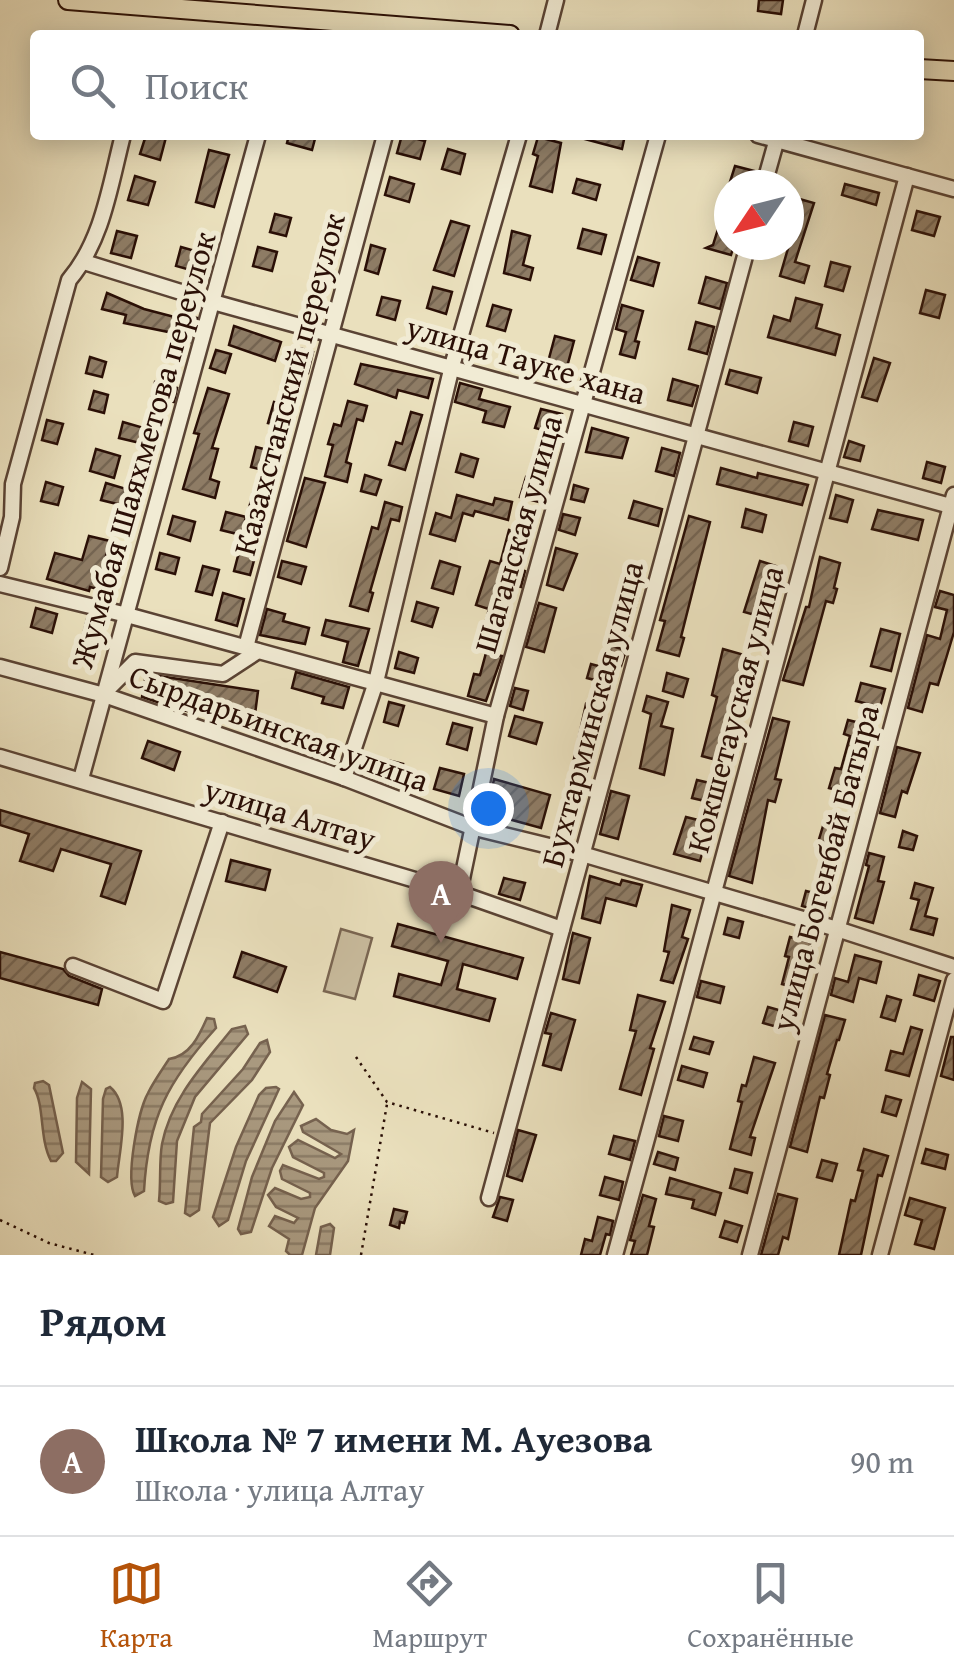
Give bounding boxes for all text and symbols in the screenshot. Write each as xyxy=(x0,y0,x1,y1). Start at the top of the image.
search box xyxy=(30,30,924,140)
text: Поиск xyxy=(145,57,248,113)
icon: search xyxy=(65,58,120,113)
north arrow xyxy=(714,170,804,260)
street label: Казахстанский переулок xyxy=(220,207,357,560)
street label: Жумабая Шаяхметова переулок xyxy=(57,226,227,675)
street label: улица Тауке хана xyxy=(400,303,652,416)
street label: Шаганская улица xyxy=(461,409,574,658)
street label: Бухтарминская улица xyxy=(528,555,655,872)
street label: Кокшетауская улица xyxy=(674,560,796,857)
street label: Сырдарьинская улица xyxy=(123,652,436,804)
street label: улица Богенбай Батыра xyxy=(758,699,891,1037)
street label: улица Алтау xyxy=(197,765,382,862)
your location xyxy=(463,783,514,834)
pin: A xyxy=(408,860,474,943)
text: Рядом xyxy=(40,1290,167,1351)
text: Школа № 7 имени М. Ауезова xyxy=(135,1410,652,1466)
text: A xyxy=(62,1438,83,1485)
text: 90 m xyxy=(850,1438,914,1485)
text: Школа · улица Алтау xyxy=(135,1466,425,1513)
tab: Карта xyxy=(100,1556,173,1657)
tab: Маршрут xyxy=(373,1556,487,1657)
tab: Сохранённые xyxy=(687,1556,854,1657)

